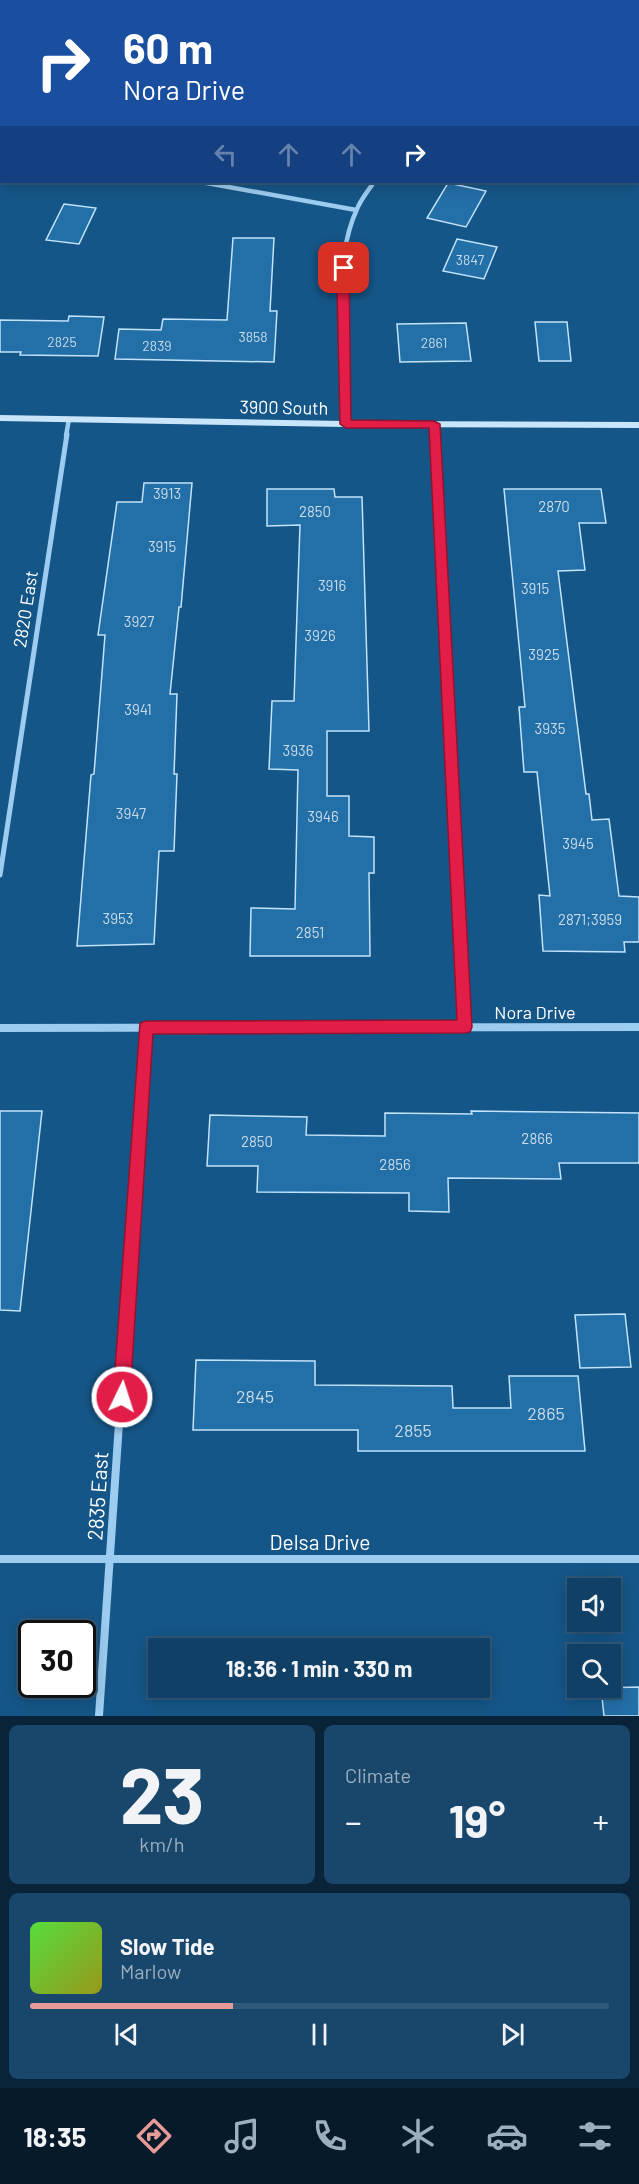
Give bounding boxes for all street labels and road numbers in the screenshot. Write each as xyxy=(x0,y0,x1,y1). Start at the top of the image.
street label: 3900 South xyxy=(239,395,329,419)
street label: 2820 East xyxy=(8,569,42,649)
street label: Nora Drive xyxy=(494,1001,576,1023)
street label: 2835 East xyxy=(81,1451,113,1541)
street label: Delsa Drive xyxy=(270,1529,370,1554)

